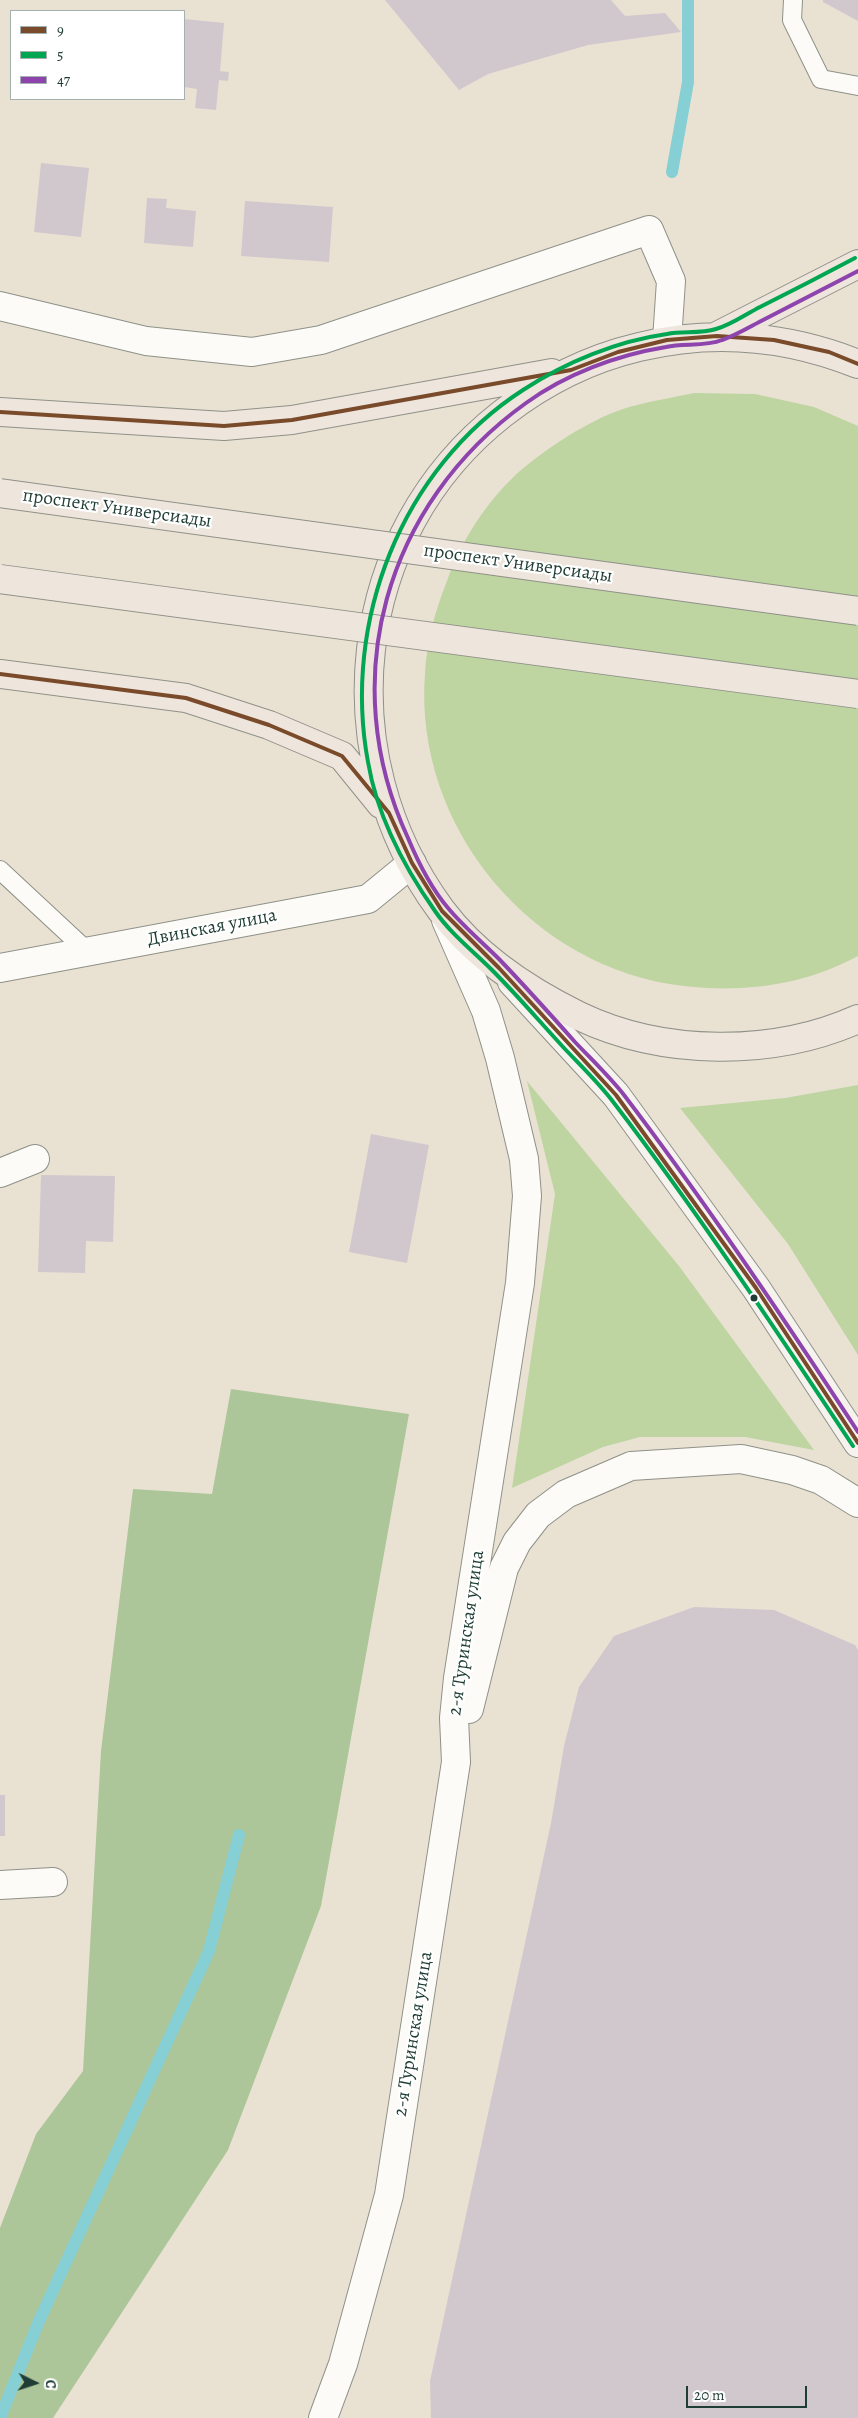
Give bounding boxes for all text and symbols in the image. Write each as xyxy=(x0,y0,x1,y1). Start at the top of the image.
legend xyxy=(10,10,185,100)
text: 9 xyxy=(57,20,64,40)
text: 5 xyxy=(57,45,63,65)
text: 47 xyxy=(57,70,70,90)
street label: проспект Универсиады xyxy=(21,484,213,534)
street label: проспект Универсиады xyxy=(422,539,614,589)
street label: Двинская улица xyxy=(145,904,279,952)
unlabelled marker xyxy=(749,1293,759,1303)
street label: 2-я Туринская улица xyxy=(444,1549,490,1717)
street label: 2-я Туринская улица xyxy=(390,1950,438,2118)
north arrow xyxy=(10,2358,60,2408)
scale bar xyxy=(688,2376,809,2408)
text: С xyxy=(41,2379,60,2389)
text: 20 m xyxy=(694,2385,725,2405)

